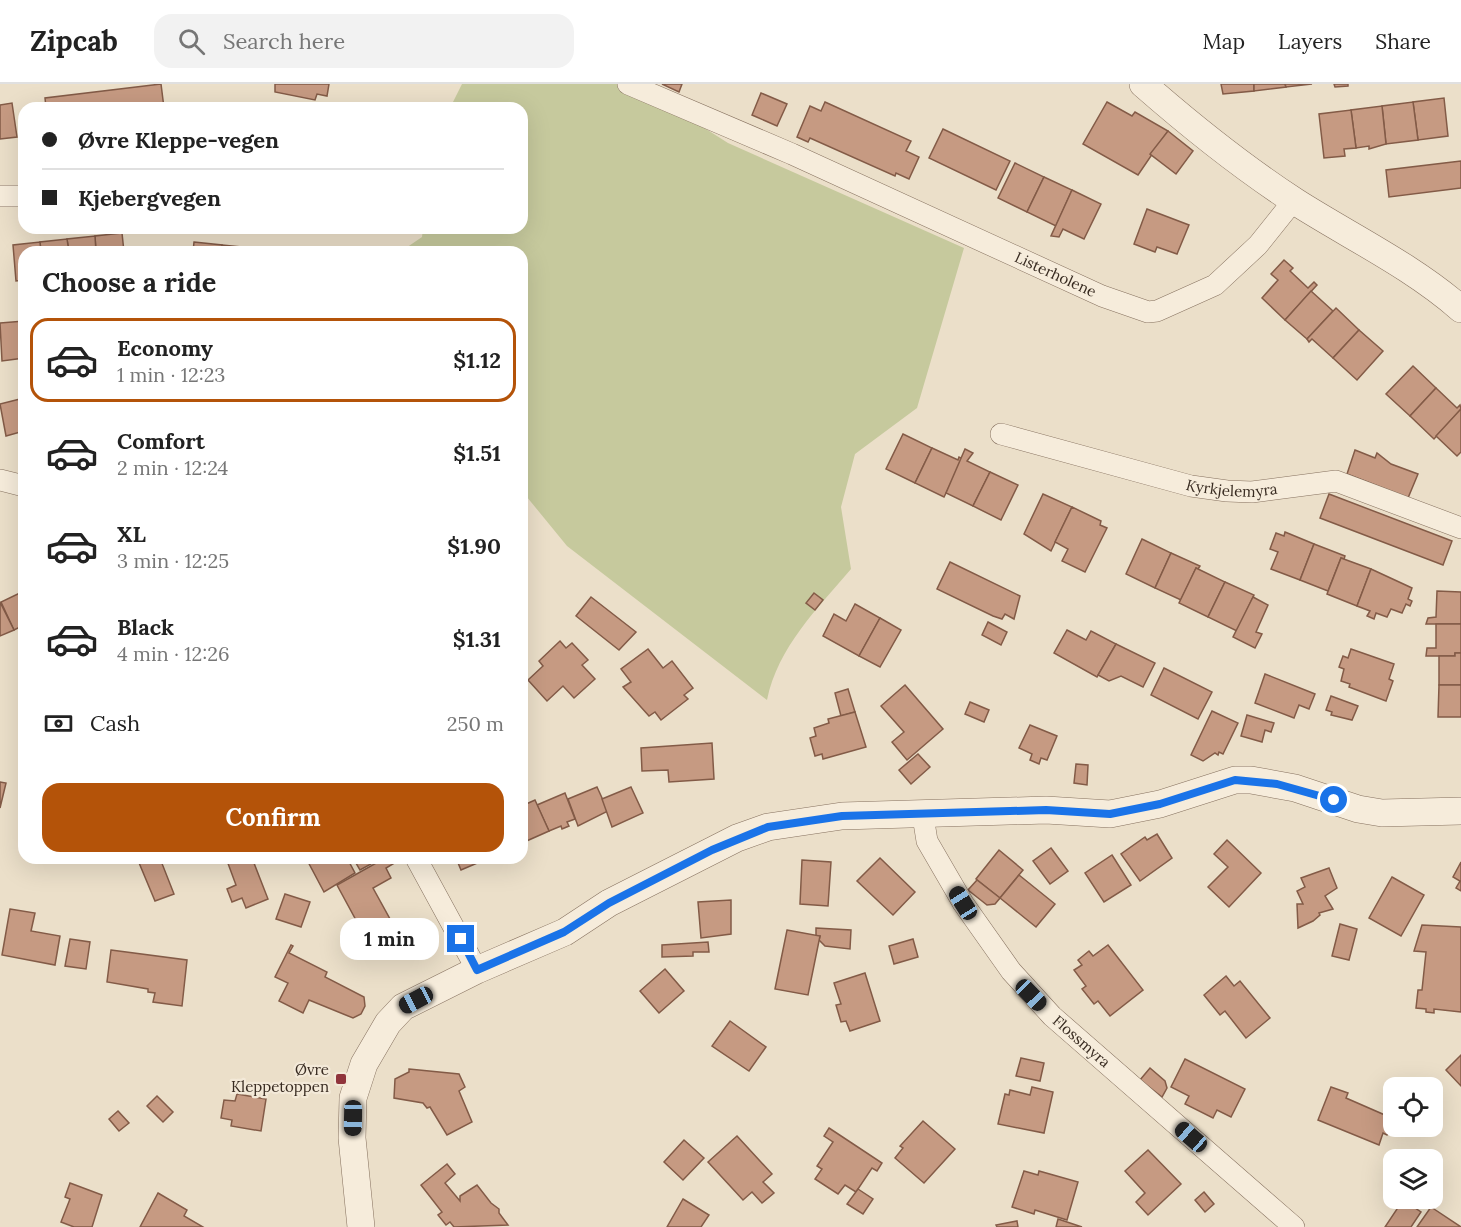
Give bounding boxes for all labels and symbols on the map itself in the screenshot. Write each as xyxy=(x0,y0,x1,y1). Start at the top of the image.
street label: Listerholene xyxy=(1012,247,1099,301)
street label: Kyrkjelemyra xyxy=(1184,475,1279,501)
route start xyxy=(1320,786,1347,813)
car xyxy=(946,883,980,923)
callout: 1 min xyxy=(341,918,440,960)
route end xyxy=(447,925,474,952)
car xyxy=(1012,976,1050,1014)
car xyxy=(396,984,436,1016)
street label: Flossmyra xyxy=(1049,1011,1115,1072)
place label: Øvre Kleppetoppen xyxy=(231,1060,329,1096)
marker: Øvre Kleppetoppen xyxy=(334,1072,348,1086)
car xyxy=(344,1100,362,1136)
car xyxy=(1172,1118,1210,1156)

